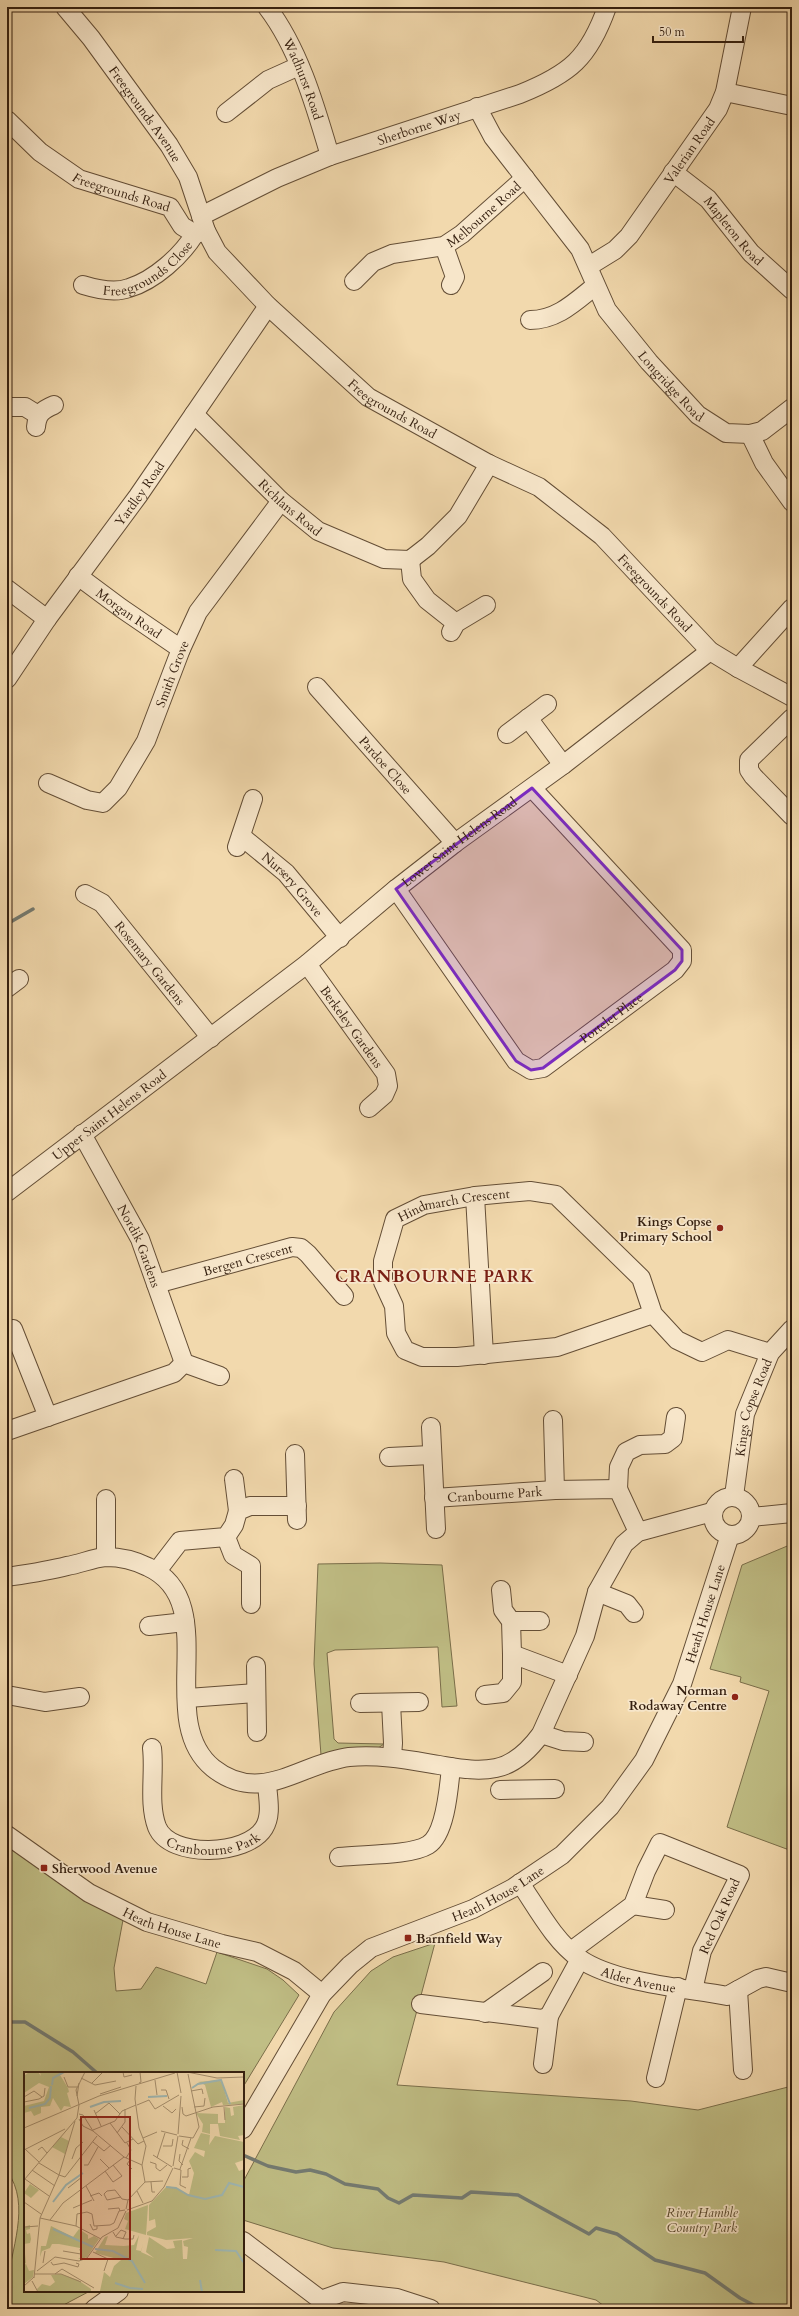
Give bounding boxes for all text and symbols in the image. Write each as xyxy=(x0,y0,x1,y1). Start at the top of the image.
scale bar xyxy=(653,18,743,44)
text: 50 m xyxy=(659,24,686,40)
street label: Wadhurst Road xyxy=(278,34,327,122)
street label: Freegrounds Avenue xyxy=(104,63,185,166)
street label: Sherborne Way xyxy=(375,106,463,150)
street label: Valerian Road xyxy=(660,114,720,188)
street label: Freegrounds Road xyxy=(68,169,172,217)
street label: Melbourne Road xyxy=(443,178,525,252)
street label: Mapleton Road xyxy=(699,193,767,270)
street label: Freegrounds Close xyxy=(102,237,197,300)
street label: Longridge Road xyxy=(633,347,707,426)
street label: Freegrounds Road xyxy=(344,375,440,443)
street label: Yardley Road xyxy=(111,458,169,530)
street label: Richlans Road xyxy=(254,475,325,540)
street label: Freegrounds Road xyxy=(613,550,696,636)
street label: Morgan Road xyxy=(92,584,165,643)
street label: Smith Grove xyxy=(152,637,194,710)
street label: Pardoe Close xyxy=(355,733,416,799)
street label: Lower Saint Helens Road xyxy=(398,793,521,892)
street label: Nursery Grove xyxy=(257,849,327,921)
street label: Rosemary Gardens xyxy=(110,918,189,1009)
street label: Berkeley Gardens xyxy=(315,982,387,1072)
street label: Portelet Place xyxy=(576,989,647,1048)
street label: Upper Saint Helens Road xyxy=(49,1066,170,1165)
street label: Hindmarch Crescent xyxy=(395,1185,511,1226)
street label: Nordik Gardens xyxy=(113,1201,164,1290)
place label: Kings Copse Primary School xyxy=(620,1213,712,1246)
marker: Kings Copse Primary School xyxy=(715,1223,725,1233)
street label: Bergen Crescent xyxy=(201,1239,295,1281)
district label: CRANBOURNE PARK xyxy=(335,1265,535,1288)
street label: Kings Copse Road xyxy=(731,1356,777,1458)
street label: Cranbourne Park xyxy=(447,1483,543,1507)
street label: Heath House Lane xyxy=(681,1562,730,1666)
place label: Norman Rodaway Centre xyxy=(629,1682,728,1715)
marker: Norman Rodaway Centre xyxy=(730,1692,740,1702)
street label: Cranbourne Park xyxy=(163,1829,264,1860)
place label: Sherwood Avenue xyxy=(52,1860,158,1878)
street label: Heath House Lane xyxy=(449,1862,548,1926)
marker: Sherwood Avenue xyxy=(39,1863,49,1873)
street label: Red Oak Road xyxy=(695,1876,745,1957)
street label: Heath House Lane xyxy=(120,1903,223,1953)
place label: Barnfield Way xyxy=(416,1930,503,1948)
marker: Barnfield Way xyxy=(403,1933,413,1943)
street label: Alder Avenue xyxy=(598,1963,677,1998)
inset map xyxy=(24,2072,244,2292)
park label: River Hamble Country Park xyxy=(666,2204,739,2237)

